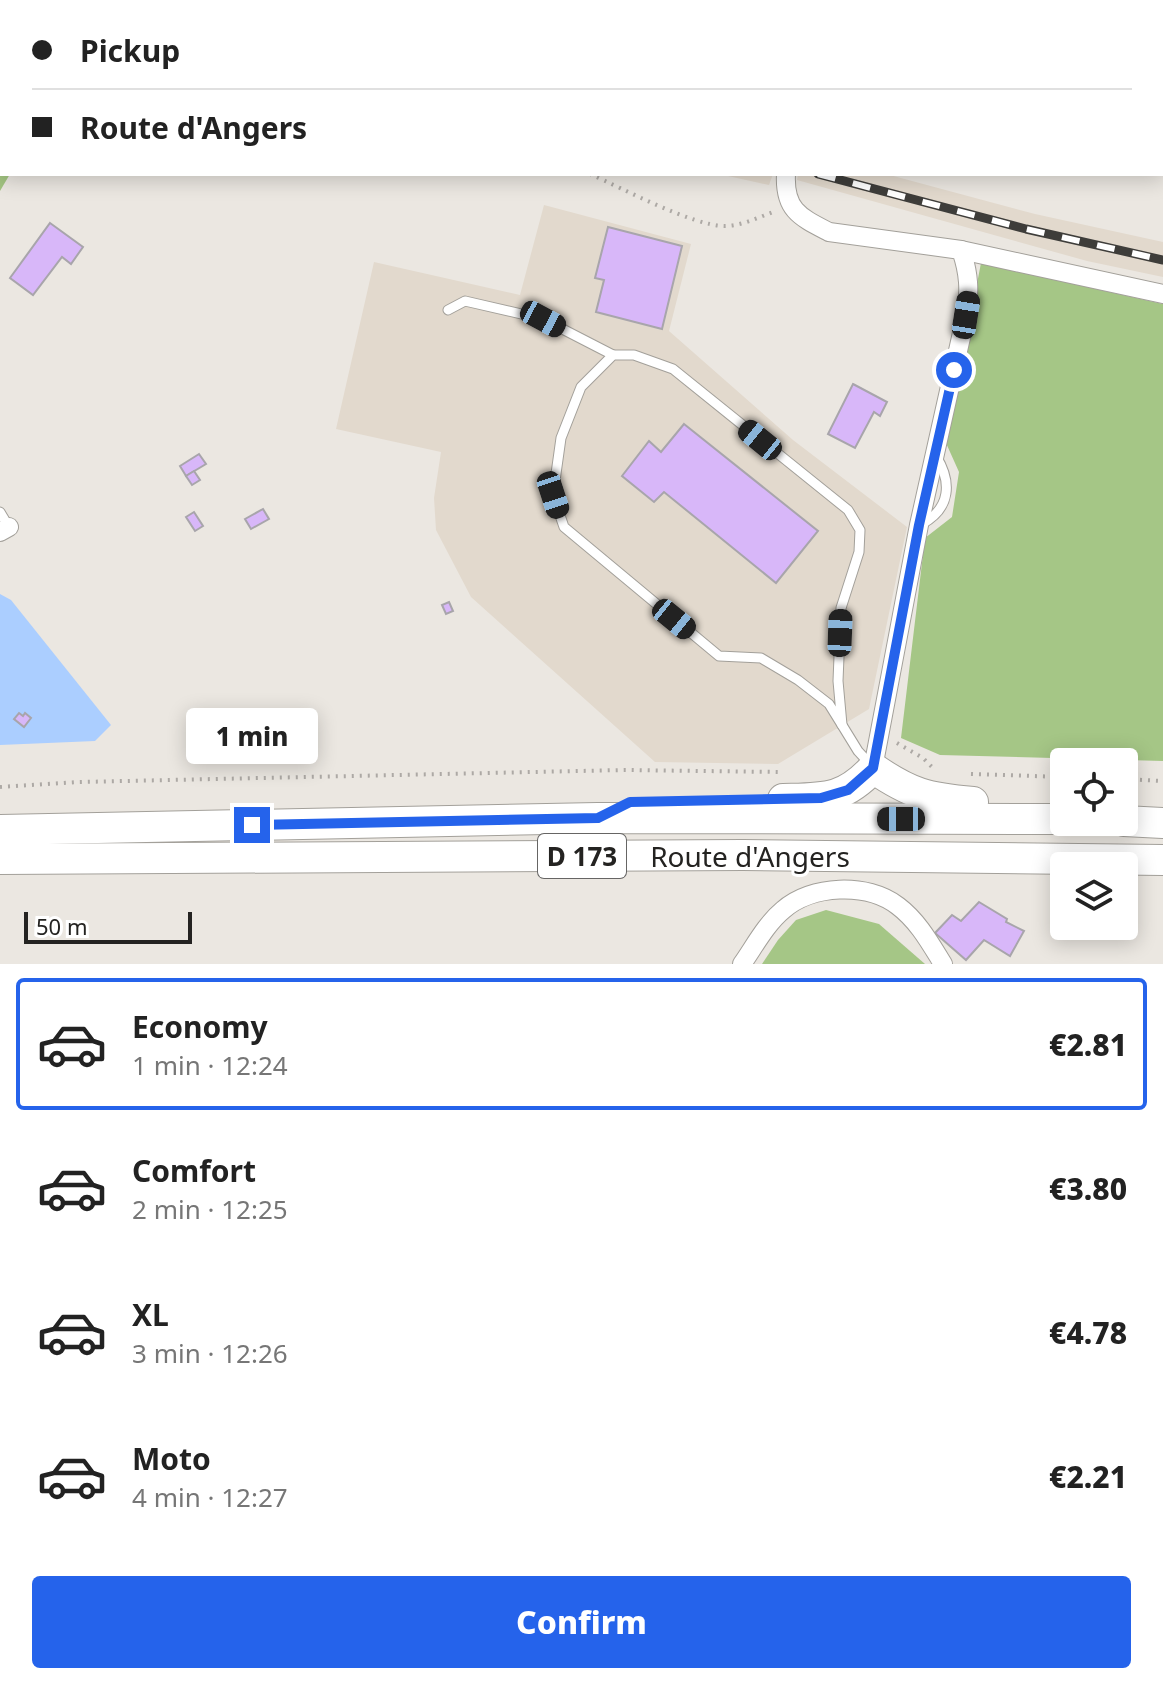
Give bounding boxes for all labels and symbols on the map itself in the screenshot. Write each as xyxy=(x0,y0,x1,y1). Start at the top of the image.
car xyxy=(950,289,982,341)
car xyxy=(516,297,570,341)
route start xyxy=(936,352,972,388)
car xyxy=(734,416,786,464)
car xyxy=(534,468,572,522)
car xyxy=(648,595,700,643)
car xyxy=(827,609,853,657)
callout: 1 min xyxy=(186,709,318,765)
route end xyxy=(234,807,270,843)
car xyxy=(877,807,925,831)
road number: D 173 xyxy=(538,834,626,878)
street label: Route d'Angers xyxy=(650,837,850,875)
scale bar xyxy=(24,908,192,944)

